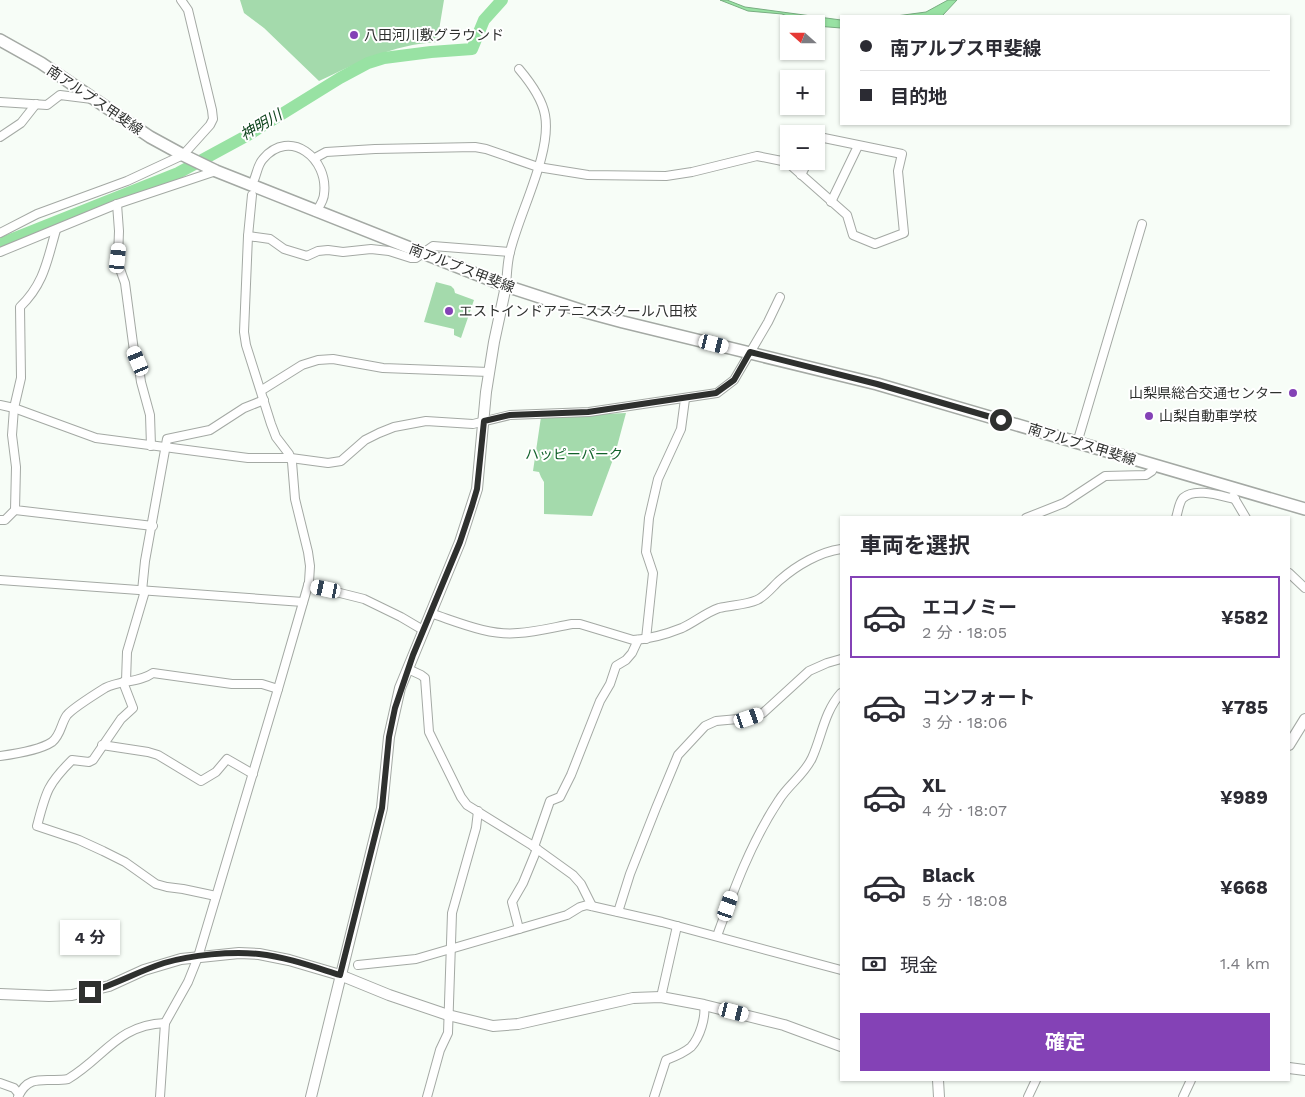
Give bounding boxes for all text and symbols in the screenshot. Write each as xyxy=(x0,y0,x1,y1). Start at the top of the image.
north arrow xyxy=(780,15,825,60)
map controls xyxy=(780,15,825,170)
place label: 八田河川敷グラウンド xyxy=(364,27,504,43)
marker: 八田河川敷グラウンド xyxy=(348,29,360,41)
text: 南アルプス甲斐線 xyxy=(890,37,1042,60)
street label: 南アルプス甲斐線 xyxy=(44,62,146,138)
button: + xyxy=(780,70,825,115)
text: 目的地 xyxy=(890,85,947,108)
water label: 神明川 xyxy=(237,105,287,144)
button: − xyxy=(780,125,825,170)
street label: 南アルプス甲斐線 xyxy=(407,240,517,296)
car xyxy=(108,242,127,274)
place label: エストインドアテニススクール八田校 xyxy=(459,303,697,319)
marker: エストインドアテニススクール八田校 xyxy=(443,305,455,317)
car xyxy=(697,333,730,355)
car xyxy=(125,344,150,378)
place label: 山梨県総合交通センター xyxy=(1129,385,1283,401)
marker: 山梨県総合交通センター xyxy=(1287,387,1299,399)
place label: 山梨自動車学校 xyxy=(1159,408,1257,424)
route start xyxy=(990,409,1012,431)
marker: 山梨自動車学校 xyxy=(1143,410,1155,422)
street label: 南アルプス甲斐線 xyxy=(1026,420,1138,468)
park label: ハッピーパーク xyxy=(525,446,623,462)
text: 車両を選択 xyxy=(860,533,970,558)
car xyxy=(309,579,342,599)
icon: car xyxy=(862,595,907,640)
text: エコノミー xyxy=(922,596,1017,619)
text: ¥582 xyxy=(1221,606,1268,629)
text: 2 分 · 18:05 xyxy=(922,623,1007,642)
icon: car xyxy=(862,685,907,730)
text: コンフォート xyxy=(922,686,1035,709)
text: ¥785 xyxy=(1221,696,1268,719)
car xyxy=(732,706,765,730)
text: 3 分 · 18:06 xyxy=(922,713,1008,732)
text: XL xyxy=(922,774,946,797)
icon: car xyxy=(862,775,907,820)
text: ¥989 xyxy=(1220,786,1268,809)
text: 4 分 · 18:07 xyxy=(922,801,1007,820)
text: Black xyxy=(922,864,975,887)
icon: car xyxy=(862,865,907,910)
text: ¥668 xyxy=(1220,876,1268,899)
car xyxy=(716,889,739,923)
text: 5 分 · 18:08 xyxy=(922,891,1008,910)
callout: 4 分 xyxy=(60,920,120,954)
text: 4 分 xyxy=(75,928,105,947)
icon: cash xyxy=(860,950,888,978)
text: 現金 xyxy=(900,954,938,977)
text: 1.4 km xyxy=(1220,954,1270,973)
route end xyxy=(79,981,101,1003)
car xyxy=(717,1001,750,1023)
button: 確定 xyxy=(860,1013,1270,1071)

